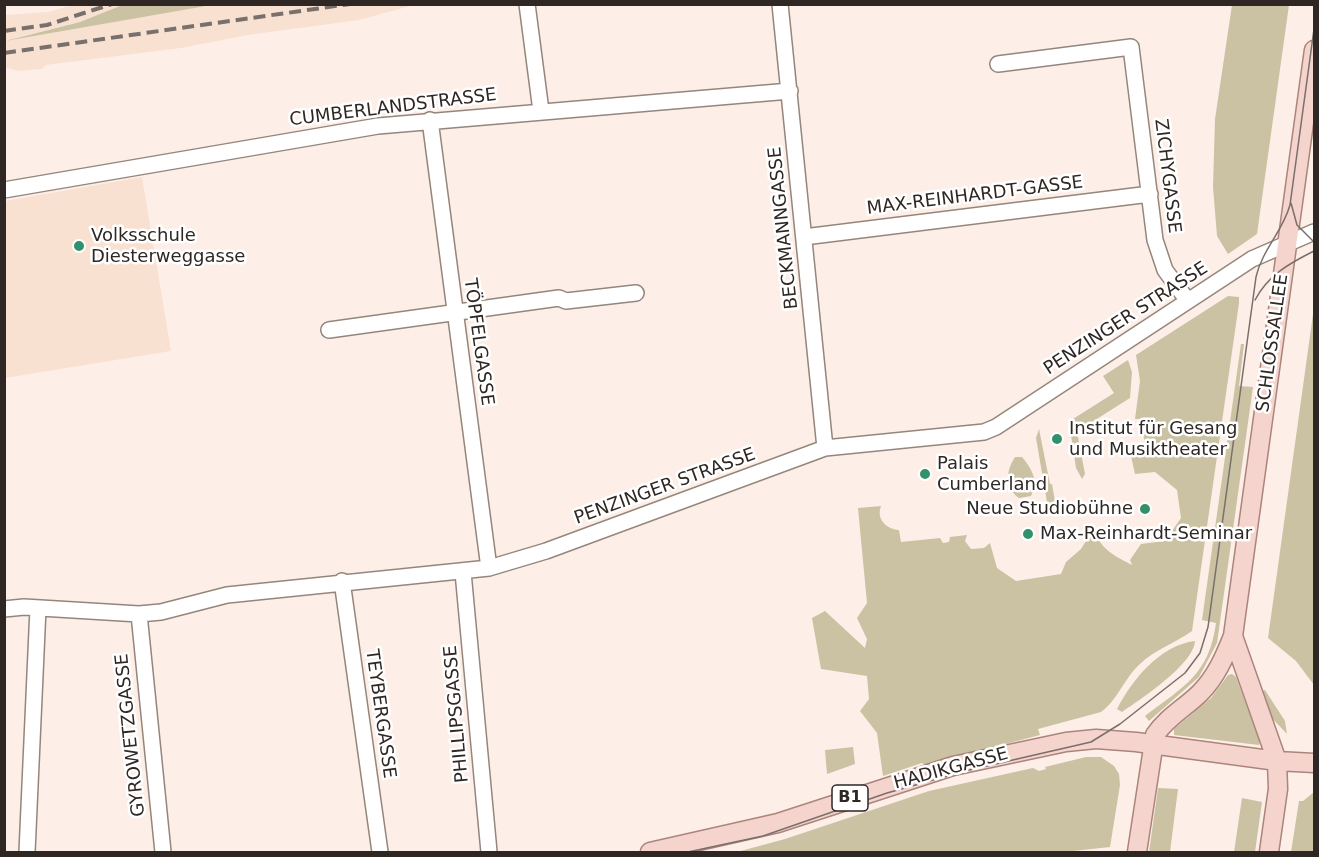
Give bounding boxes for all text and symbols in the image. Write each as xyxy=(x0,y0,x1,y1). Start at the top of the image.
street label: CUMBERLANDSTRASSE xyxy=(288,85,498,131)
street label: ZICHYGASSE xyxy=(1149,118,1185,234)
street label: BECKMANNGASSE xyxy=(765,146,803,310)
street label: MAX-REINHARDT-GASSE xyxy=(866,172,1084,220)
place label: Volksschule Diesterweggasse xyxy=(91,225,245,268)
marker: Volksschule Diesterweggasse xyxy=(72,239,86,253)
street label: PENZINGER STRASSE xyxy=(1040,258,1212,380)
street label: SCHLOSSALLEE xyxy=(1253,272,1293,414)
street label: TÖPFELGASSE xyxy=(458,277,498,407)
place label: Institut für Gesang und Musiktheater xyxy=(1069,418,1238,460)
marker: Institut für Gesang und Musiktheater xyxy=(1050,432,1064,446)
street label: PENZINGER STRASSE xyxy=(572,444,758,530)
place label: Palais Cumberland xyxy=(937,453,1047,496)
marker: Palais Cumberland xyxy=(918,467,932,481)
place label: Neue Studiobühne xyxy=(966,498,1133,520)
marker: Neue Studiobühne xyxy=(1138,502,1152,516)
place label: Max-Reinhardt-Seminar xyxy=(1040,523,1252,545)
marker: Max-Reinhardt-Seminar xyxy=(1021,527,1035,541)
street label: PHILLIPSGASSE xyxy=(440,644,474,784)
street label: TEYBERGASSE xyxy=(360,648,400,780)
street label: GYROWETZGASSE xyxy=(112,652,150,818)
street label: HADIKGASSE xyxy=(892,743,1010,795)
road number: B1 xyxy=(832,785,868,811)

